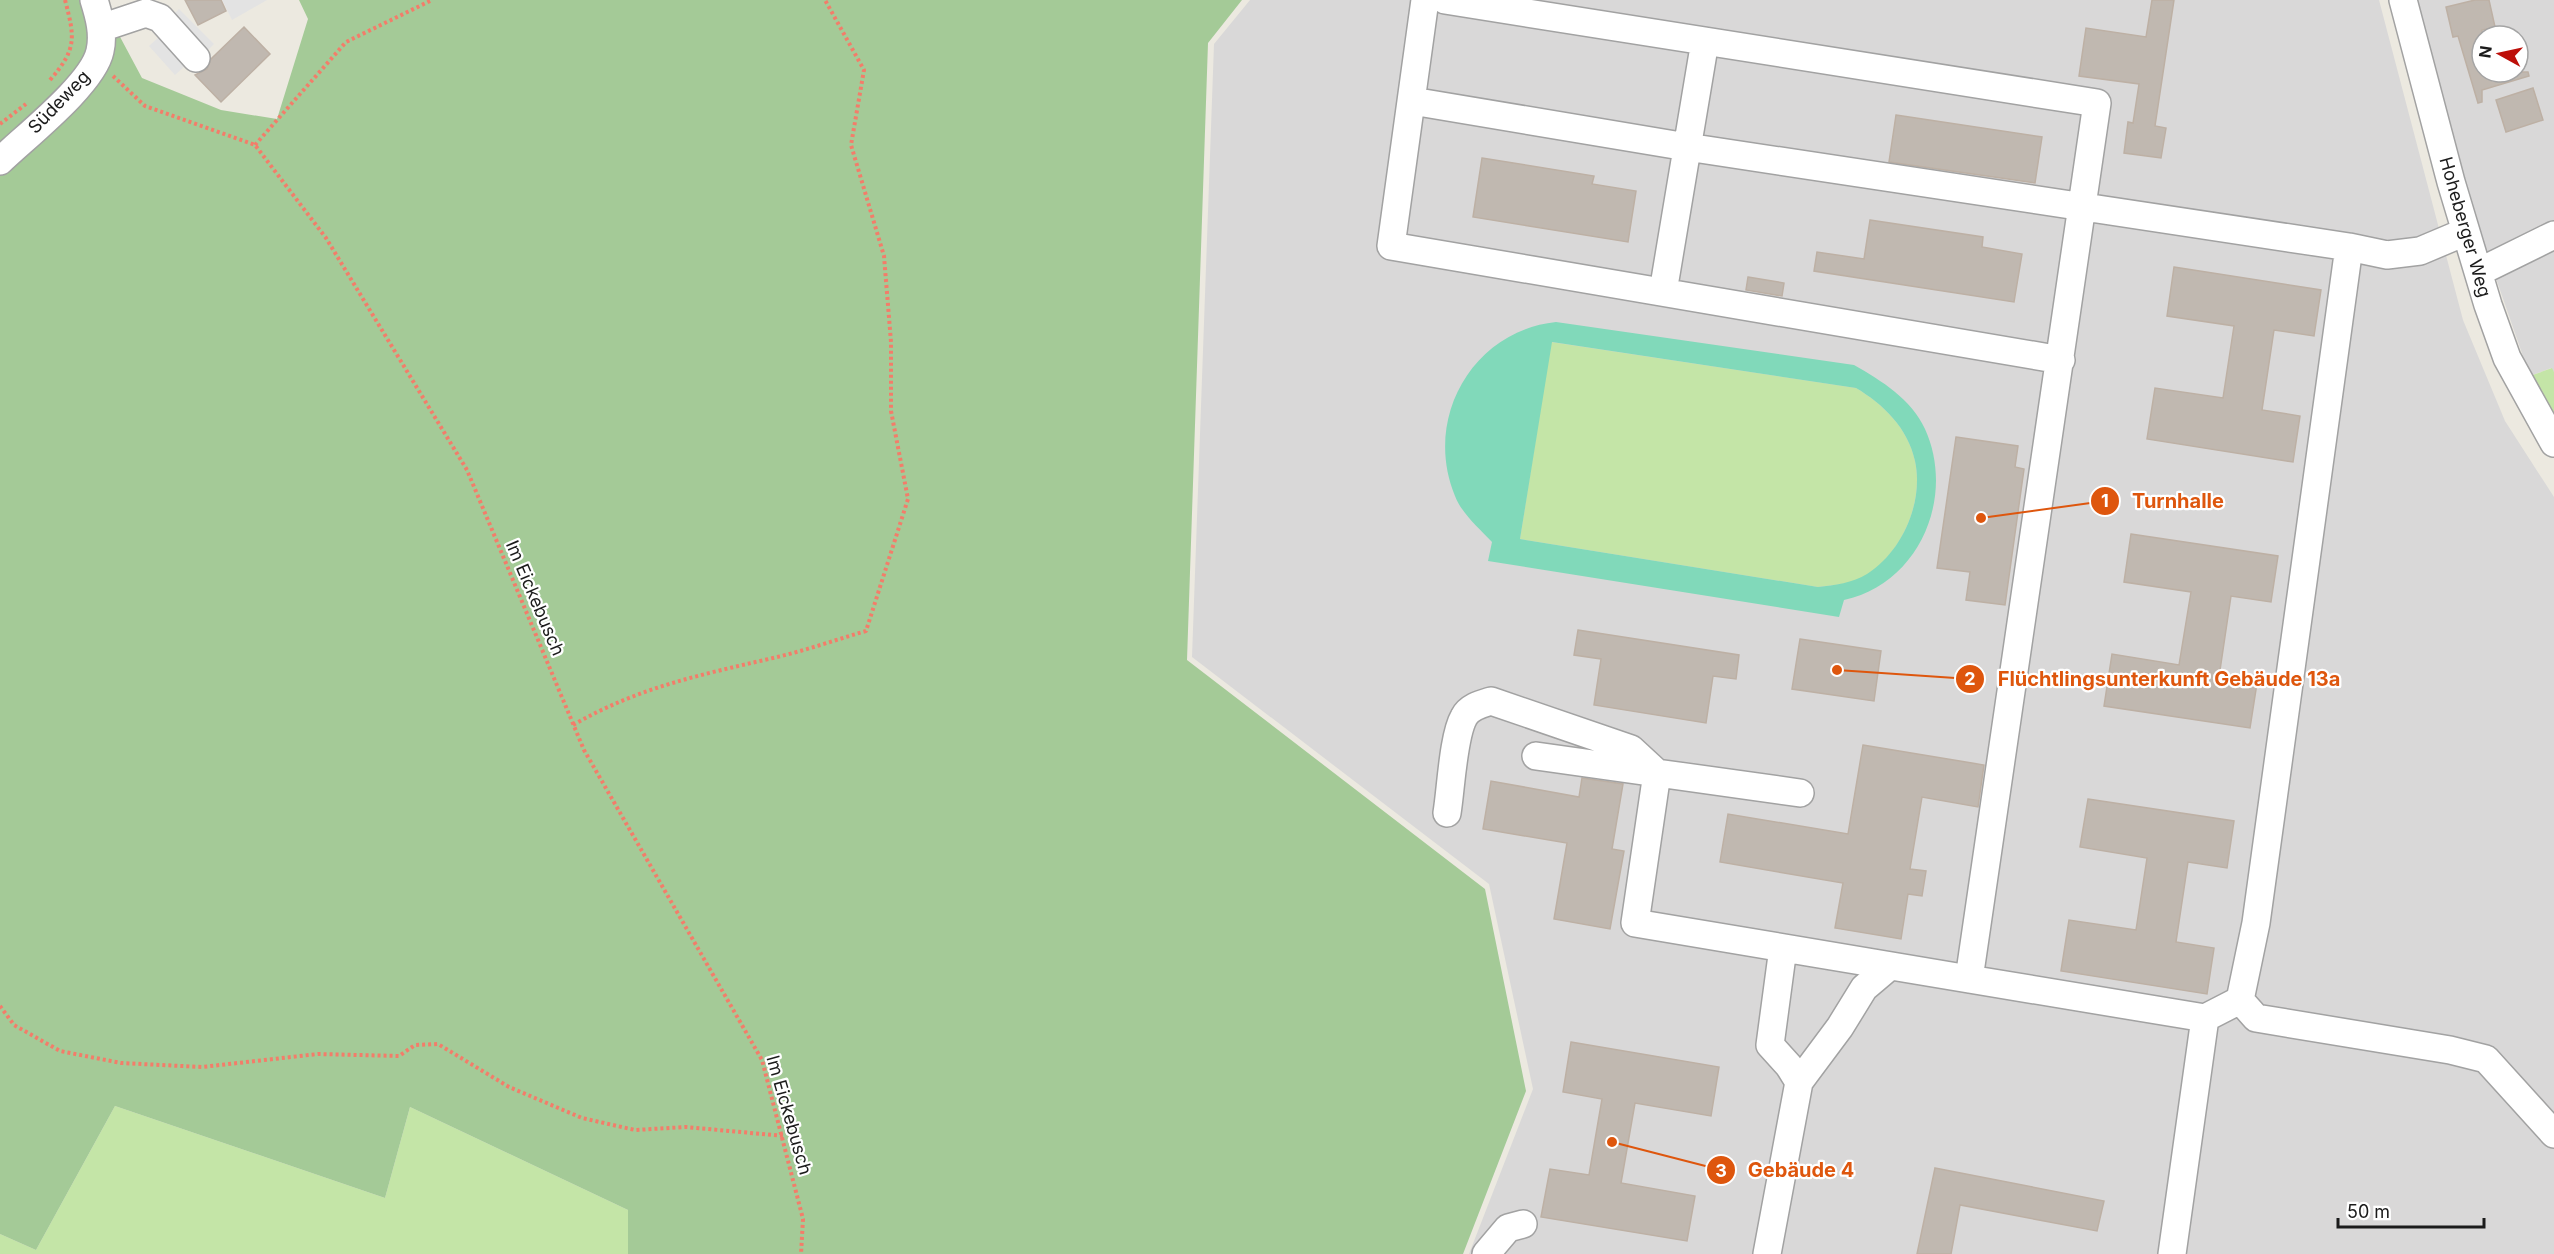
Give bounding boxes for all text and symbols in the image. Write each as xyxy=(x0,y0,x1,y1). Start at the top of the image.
north arrow xyxy=(2470,24,2530,84)
text: N xyxy=(2474,44,2496,59)
street label: Südeweg xyxy=(24,66,94,137)
street label: Hoheberger Weg xyxy=(2435,154,2496,299)
callout: Turnhalle xyxy=(2090,482,2236,520)
text: Turnhalle xyxy=(2132,489,2224,513)
text: 1 xyxy=(2101,490,2109,511)
street label: Im Eickebusch xyxy=(502,537,569,659)
callout: Flüchtlingsunterkunft Gebäude 13a xyxy=(1955,660,2352,698)
text: Flüchtlingsunterkunft Gebäude 13a xyxy=(1998,667,2340,691)
text: 2 xyxy=(1964,668,1976,689)
street label: Im Eickebusch xyxy=(762,1053,817,1177)
callout: Gebäude 4 xyxy=(1706,1151,1866,1189)
text: Gebäude 4 xyxy=(1748,1158,1854,1182)
text: 3 xyxy=(1715,1160,1727,1181)
scale bar xyxy=(2338,1191,2484,1229)
text: 50 m xyxy=(2347,1201,2390,1222)

